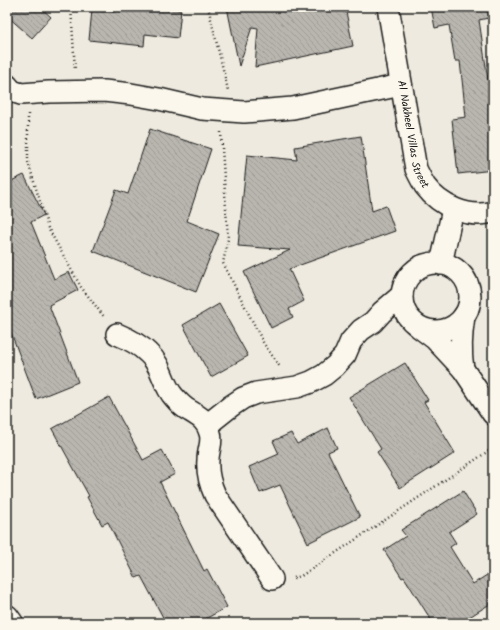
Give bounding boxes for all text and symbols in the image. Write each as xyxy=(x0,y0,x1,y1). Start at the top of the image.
street label: Al Nakheel Villas Street xyxy=(392,79,434,193)

